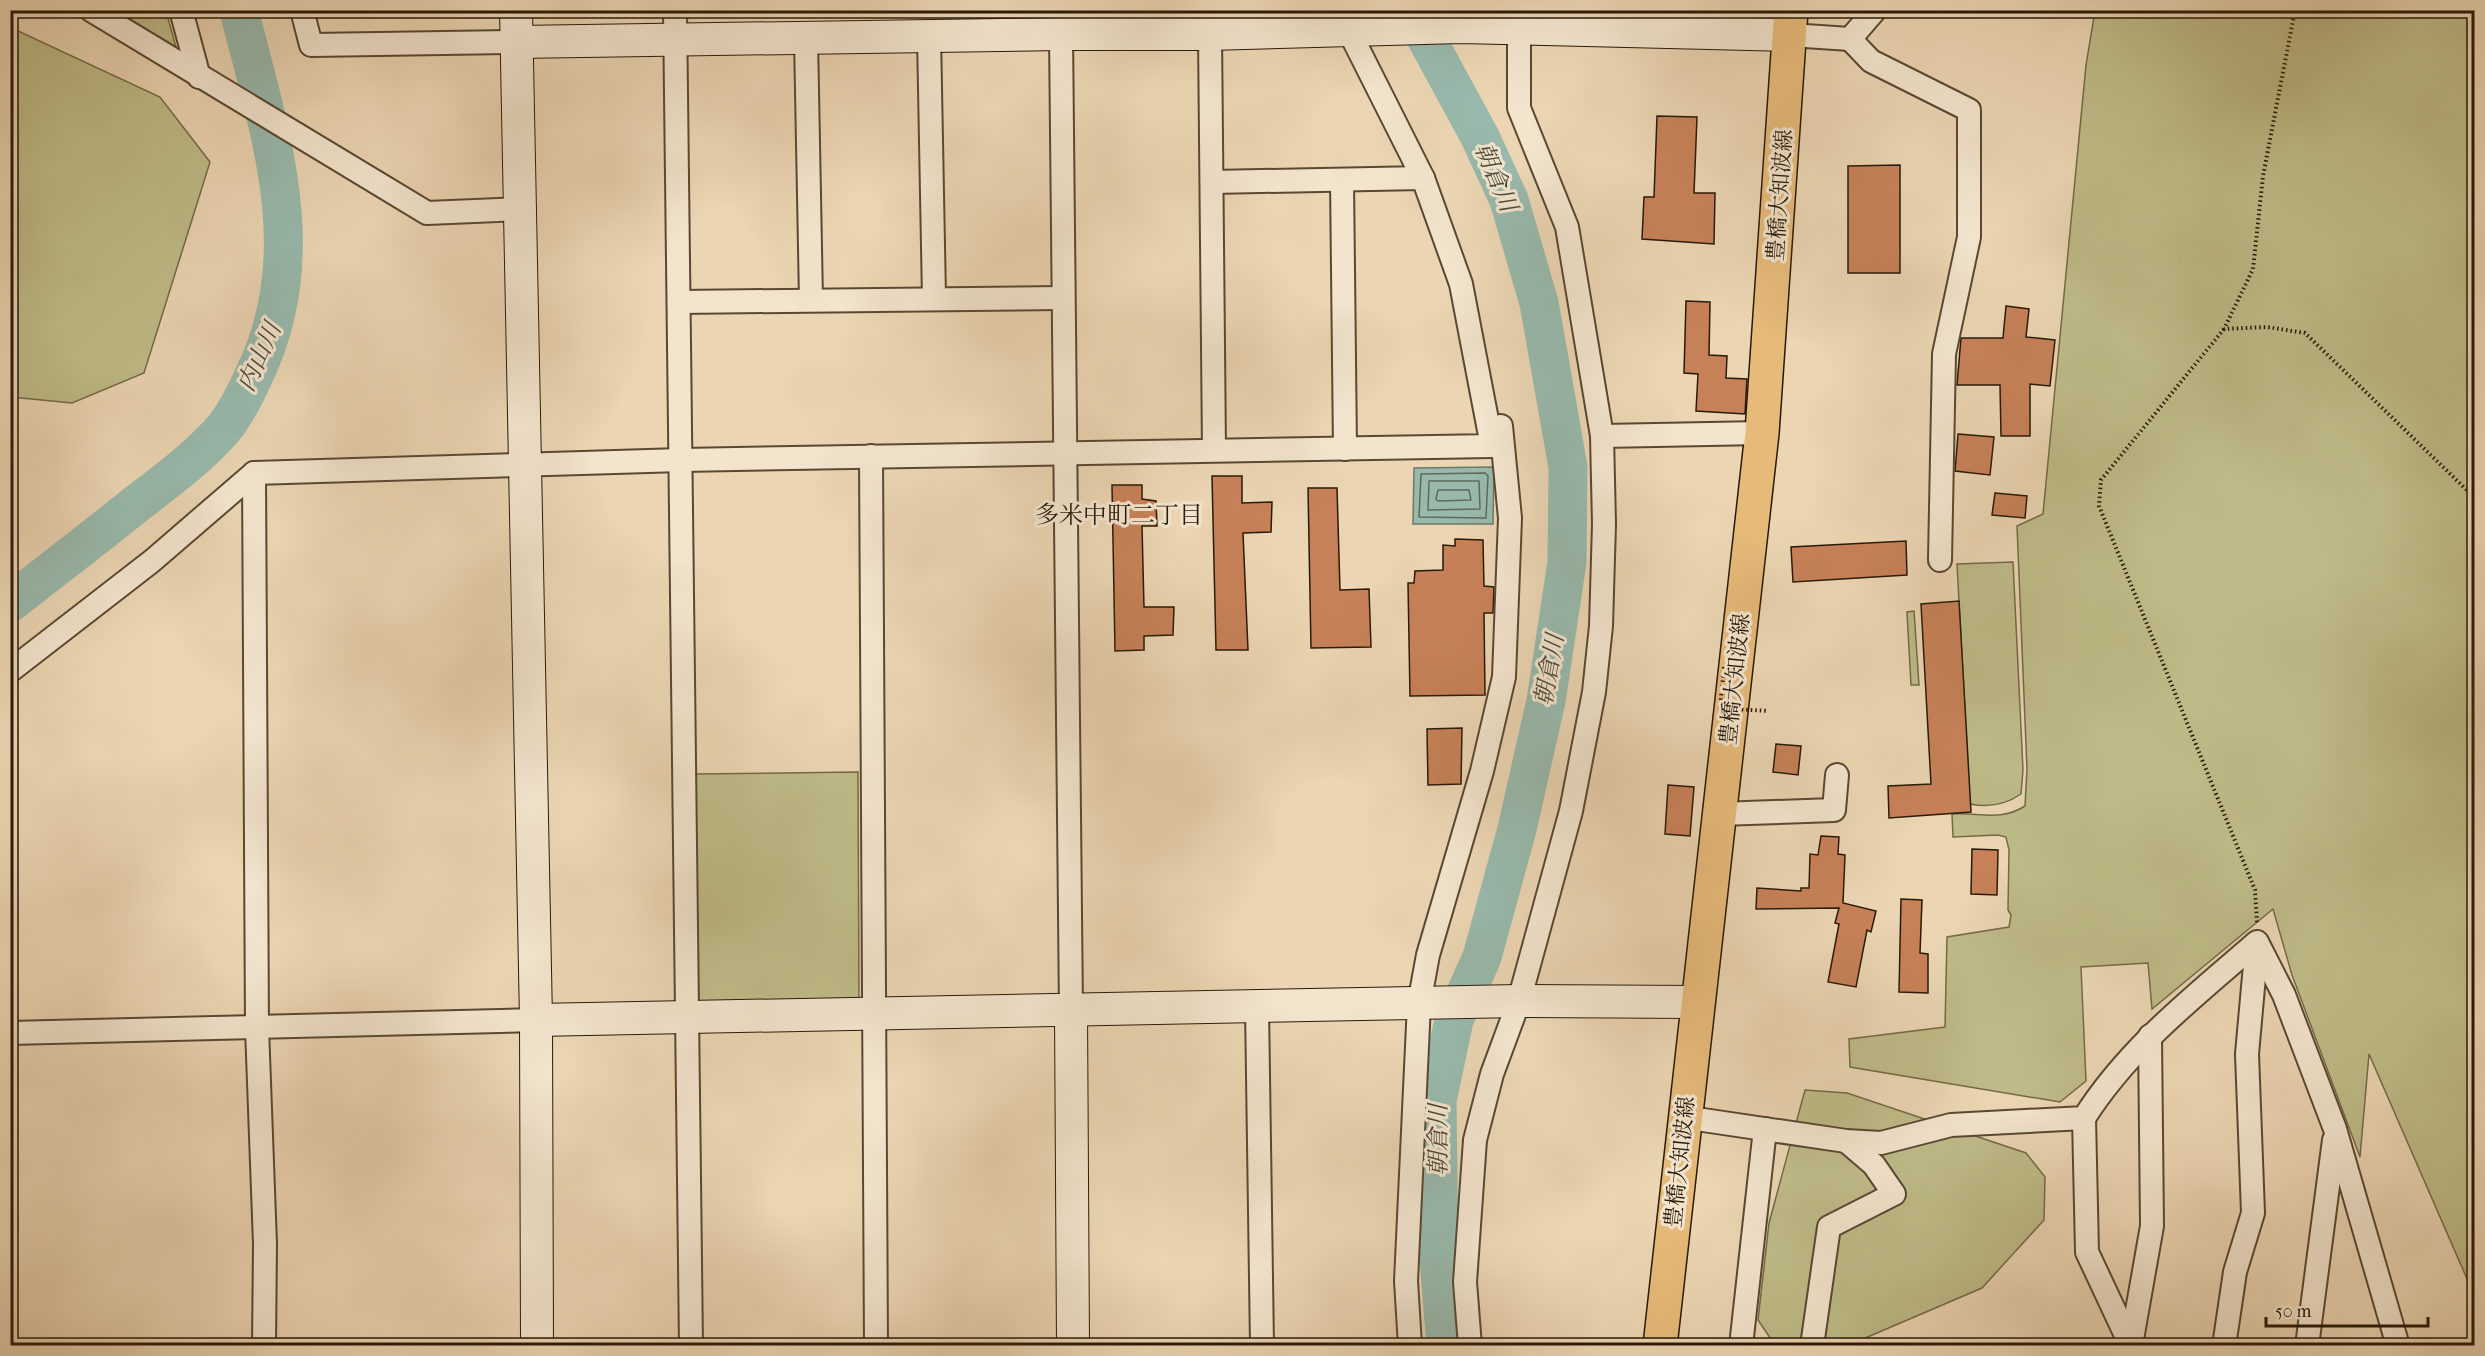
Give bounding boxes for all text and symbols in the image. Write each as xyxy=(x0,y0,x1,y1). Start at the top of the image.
street label: 豊橋大知波線 xyxy=(1762,128,1798,262)
water label: 朝倉川 xyxy=(1469,138,1524,218)
water label: 内山川 xyxy=(232,316,288,396)
district label: 多米中町二丁目 xyxy=(1035,501,1203,529)
street label: 豊橋大知波線 xyxy=(1715,612,1755,746)
water label: 朝倉川 xyxy=(1529,629,1570,708)
street label: 豊橋大知波線 xyxy=(1660,1095,1700,1229)
water label: 朝倉川 xyxy=(1424,1101,1452,1176)
scale bar xyxy=(2266,1290,2428,1328)
text: 50 m xyxy=(2275,1301,2312,1322)

